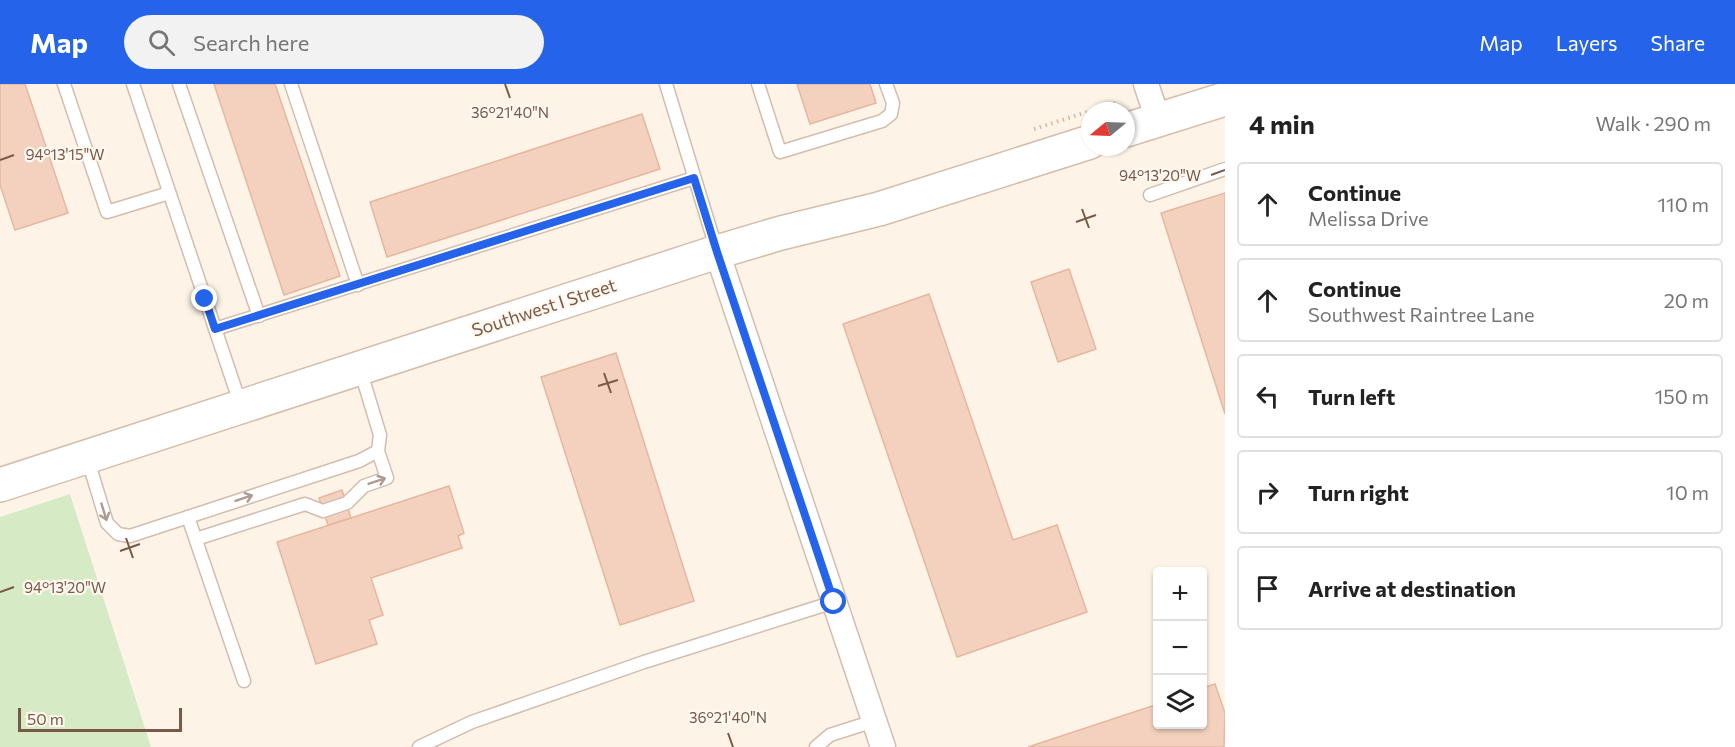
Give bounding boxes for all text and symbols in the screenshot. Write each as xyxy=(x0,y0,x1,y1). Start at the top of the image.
search box xyxy=(124,15,544,69)
text: Map xyxy=(30,25,88,59)
icon: search xyxy=(145,26,178,59)
text: Search here xyxy=(193,29,309,56)
text: Map xyxy=(1479,30,1523,55)
text: Layers xyxy=(1556,30,1618,55)
text: Share xyxy=(1651,30,1705,55)
north arrow xyxy=(1081,102,1135,156)
text: 36°21'40"N xyxy=(471,103,549,121)
text: 4 min xyxy=(1249,108,1315,139)
text: Walk · 290 m xyxy=(1595,111,1711,135)
text: 94°13'15"W xyxy=(25,145,105,163)
text: 94°13'20"W xyxy=(1119,166,1201,184)
text: Continue xyxy=(1308,179,1401,206)
icon: ahead xyxy=(1251,188,1284,221)
text: 110 m xyxy=(1658,192,1709,216)
text: Melissa Drive xyxy=(1308,206,1429,230)
street label: Southwest I Street xyxy=(469,273,619,341)
text: Continue xyxy=(1308,275,1401,302)
icon: ahead xyxy=(1251,284,1284,317)
route end xyxy=(191,285,217,311)
text: 20 m xyxy=(1664,288,1709,312)
text: Southwest Raintree Lane xyxy=(1308,302,1535,326)
icon: left xyxy=(1251,380,1284,413)
text: Turn left xyxy=(1308,383,1395,410)
text: 150 m xyxy=(1655,384,1709,408)
one-way arrow xyxy=(367,475,386,486)
icon: right xyxy=(1251,476,1284,509)
text: Turn right xyxy=(1308,479,1409,506)
text: 10 m xyxy=(1666,480,1709,504)
one-way arrow xyxy=(234,492,253,503)
one-way arrow xyxy=(99,502,110,521)
map controls xyxy=(1153,567,1207,729)
button: + xyxy=(1153,567,1207,621)
icon: arrive xyxy=(1251,572,1284,605)
text: Arrive at destination xyxy=(1308,575,1516,602)
text: 94°13'20"W xyxy=(24,578,106,596)
route start xyxy=(820,588,846,614)
button: − xyxy=(1153,621,1207,675)
button: layers xyxy=(1153,675,1207,729)
scale bar xyxy=(18,705,182,732)
text: 36°21'40"N xyxy=(689,708,767,726)
text: 50 m xyxy=(27,709,64,728)

